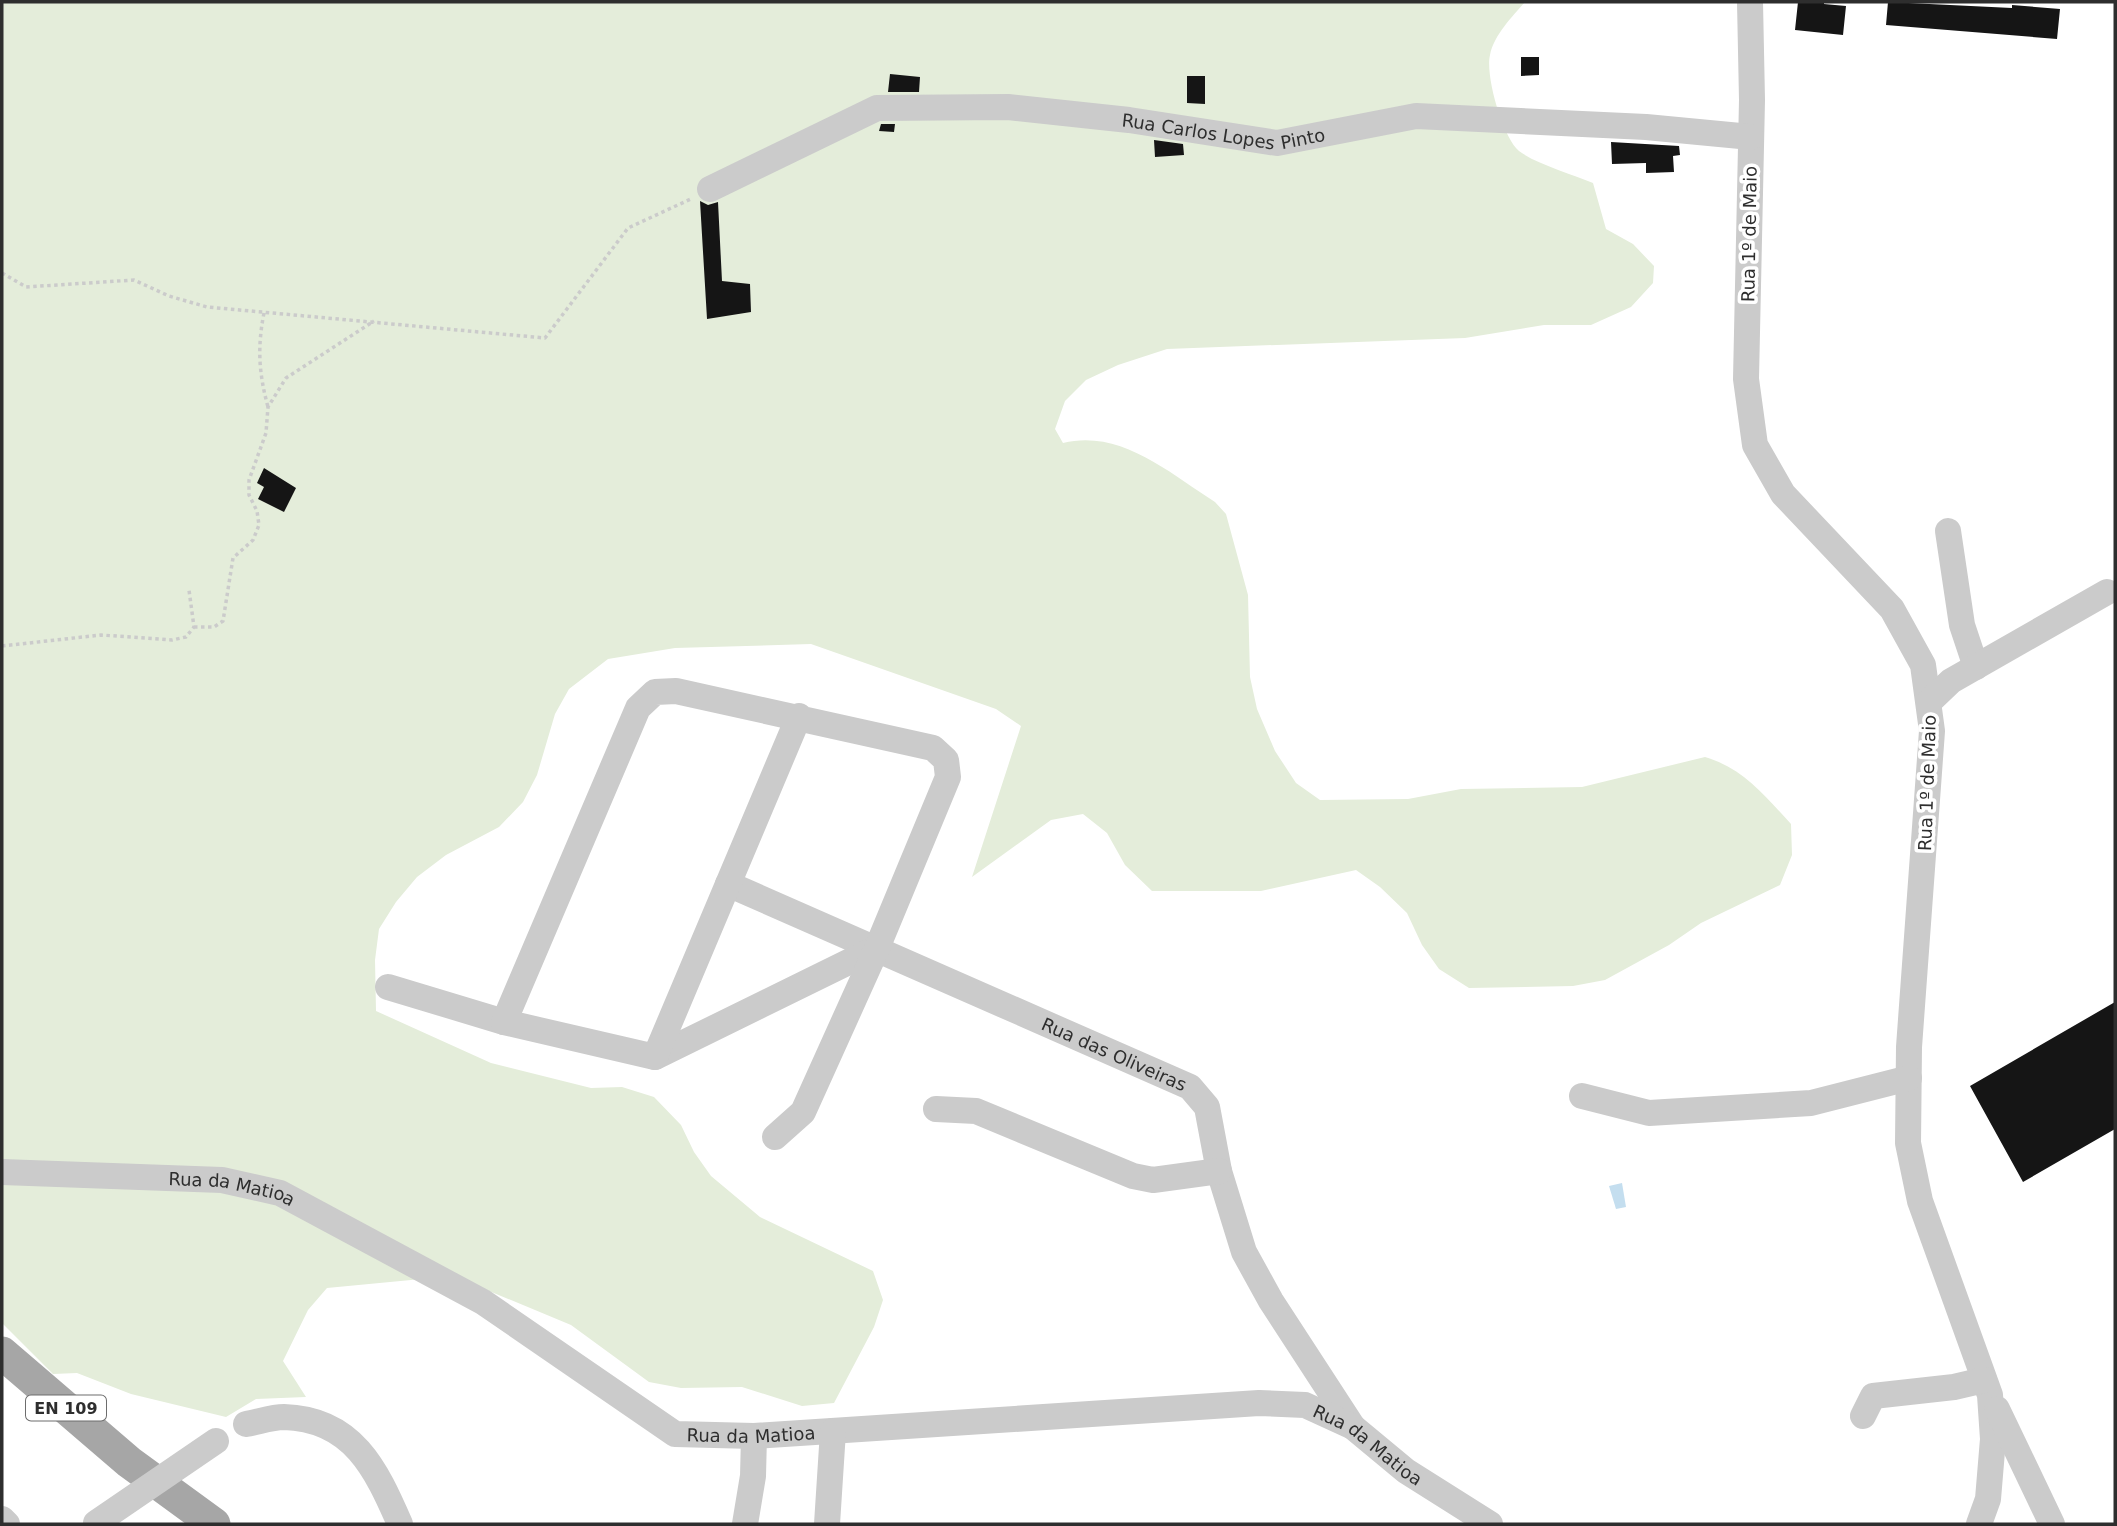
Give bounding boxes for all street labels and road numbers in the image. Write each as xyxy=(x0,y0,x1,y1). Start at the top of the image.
street label: Rua Carlos Lopes Pinto xyxy=(1121,109,1327,154)
street label: Rua 1º de Maio xyxy=(1737,166,1761,302)
street label: Rua 1º de Maio xyxy=(1914,715,1940,851)
street label: Rua das Oliveiras xyxy=(1039,1013,1190,1095)
street label: Rua da Matioa xyxy=(168,1168,299,1210)
road number: EN 109 xyxy=(26,1396,106,1420)
street label: Rua da Matioa xyxy=(1310,1400,1426,1489)
street label: Rua da Matioa xyxy=(686,1422,816,1447)

